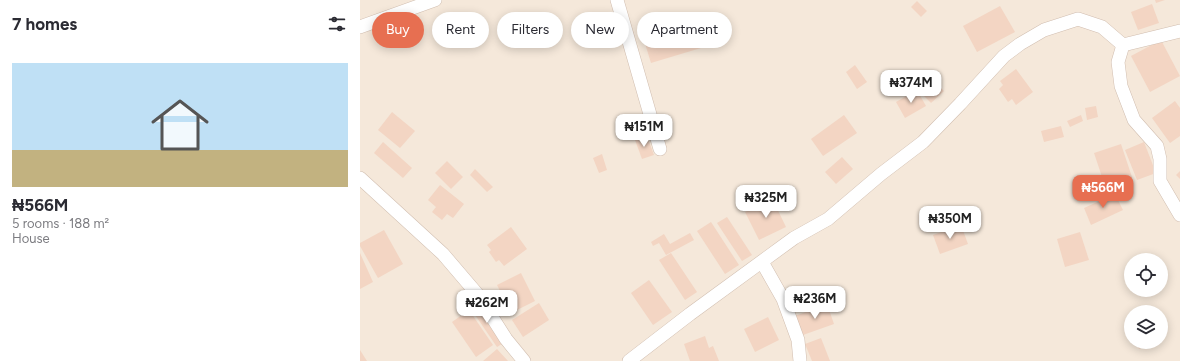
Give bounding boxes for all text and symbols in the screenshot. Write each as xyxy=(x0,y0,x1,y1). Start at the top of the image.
chip: Buy xyxy=(372,12,424,48)
chip: Rent xyxy=(432,12,489,48)
chip: Filters xyxy=(497,12,563,48)
chip: New xyxy=(571,12,629,48)
chip: Apartment xyxy=(637,12,732,48)
icon: filters xyxy=(326,13,348,35)
text: 7 homes xyxy=(12,14,77,34)
pin: ₦374M xyxy=(883,70,939,104)
text: ₦374M xyxy=(889,75,933,90)
icon: home xyxy=(144,89,216,161)
pin: ₦151M xyxy=(616,114,672,148)
text: ₦151M xyxy=(624,119,664,134)
pin: ₦566M xyxy=(1075,175,1131,209)
text: ₦566M xyxy=(1081,180,1125,195)
pin: ₦325M xyxy=(738,185,794,219)
text: ₦325M xyxy=(745,190,787,205)
text: ₦566M xyxy=(12,195,68,215)
pin: ₦350M xyxy=(922,206,978,240)
text: ₦350M xyxy=(928,211,972,226)
text: 5 rooms · 188 m² xyxy=(12,216,109,231)
text: House xyxy=(12,231,50,246)
map controls xyxy=(1124,253,1168,349)
button: locate xyxy=(1124,253,1168,297)
pin: ₦236M xyxy=(787,286,843,320)
pin: ₦262M xyxy=(459,290,515,324)
text: ₦236M xyxy=(794,291,836,306)
text: ₦262M xyxy=(465,295,509,310)
button: layers xyxy=(1124,305,1168,349)

